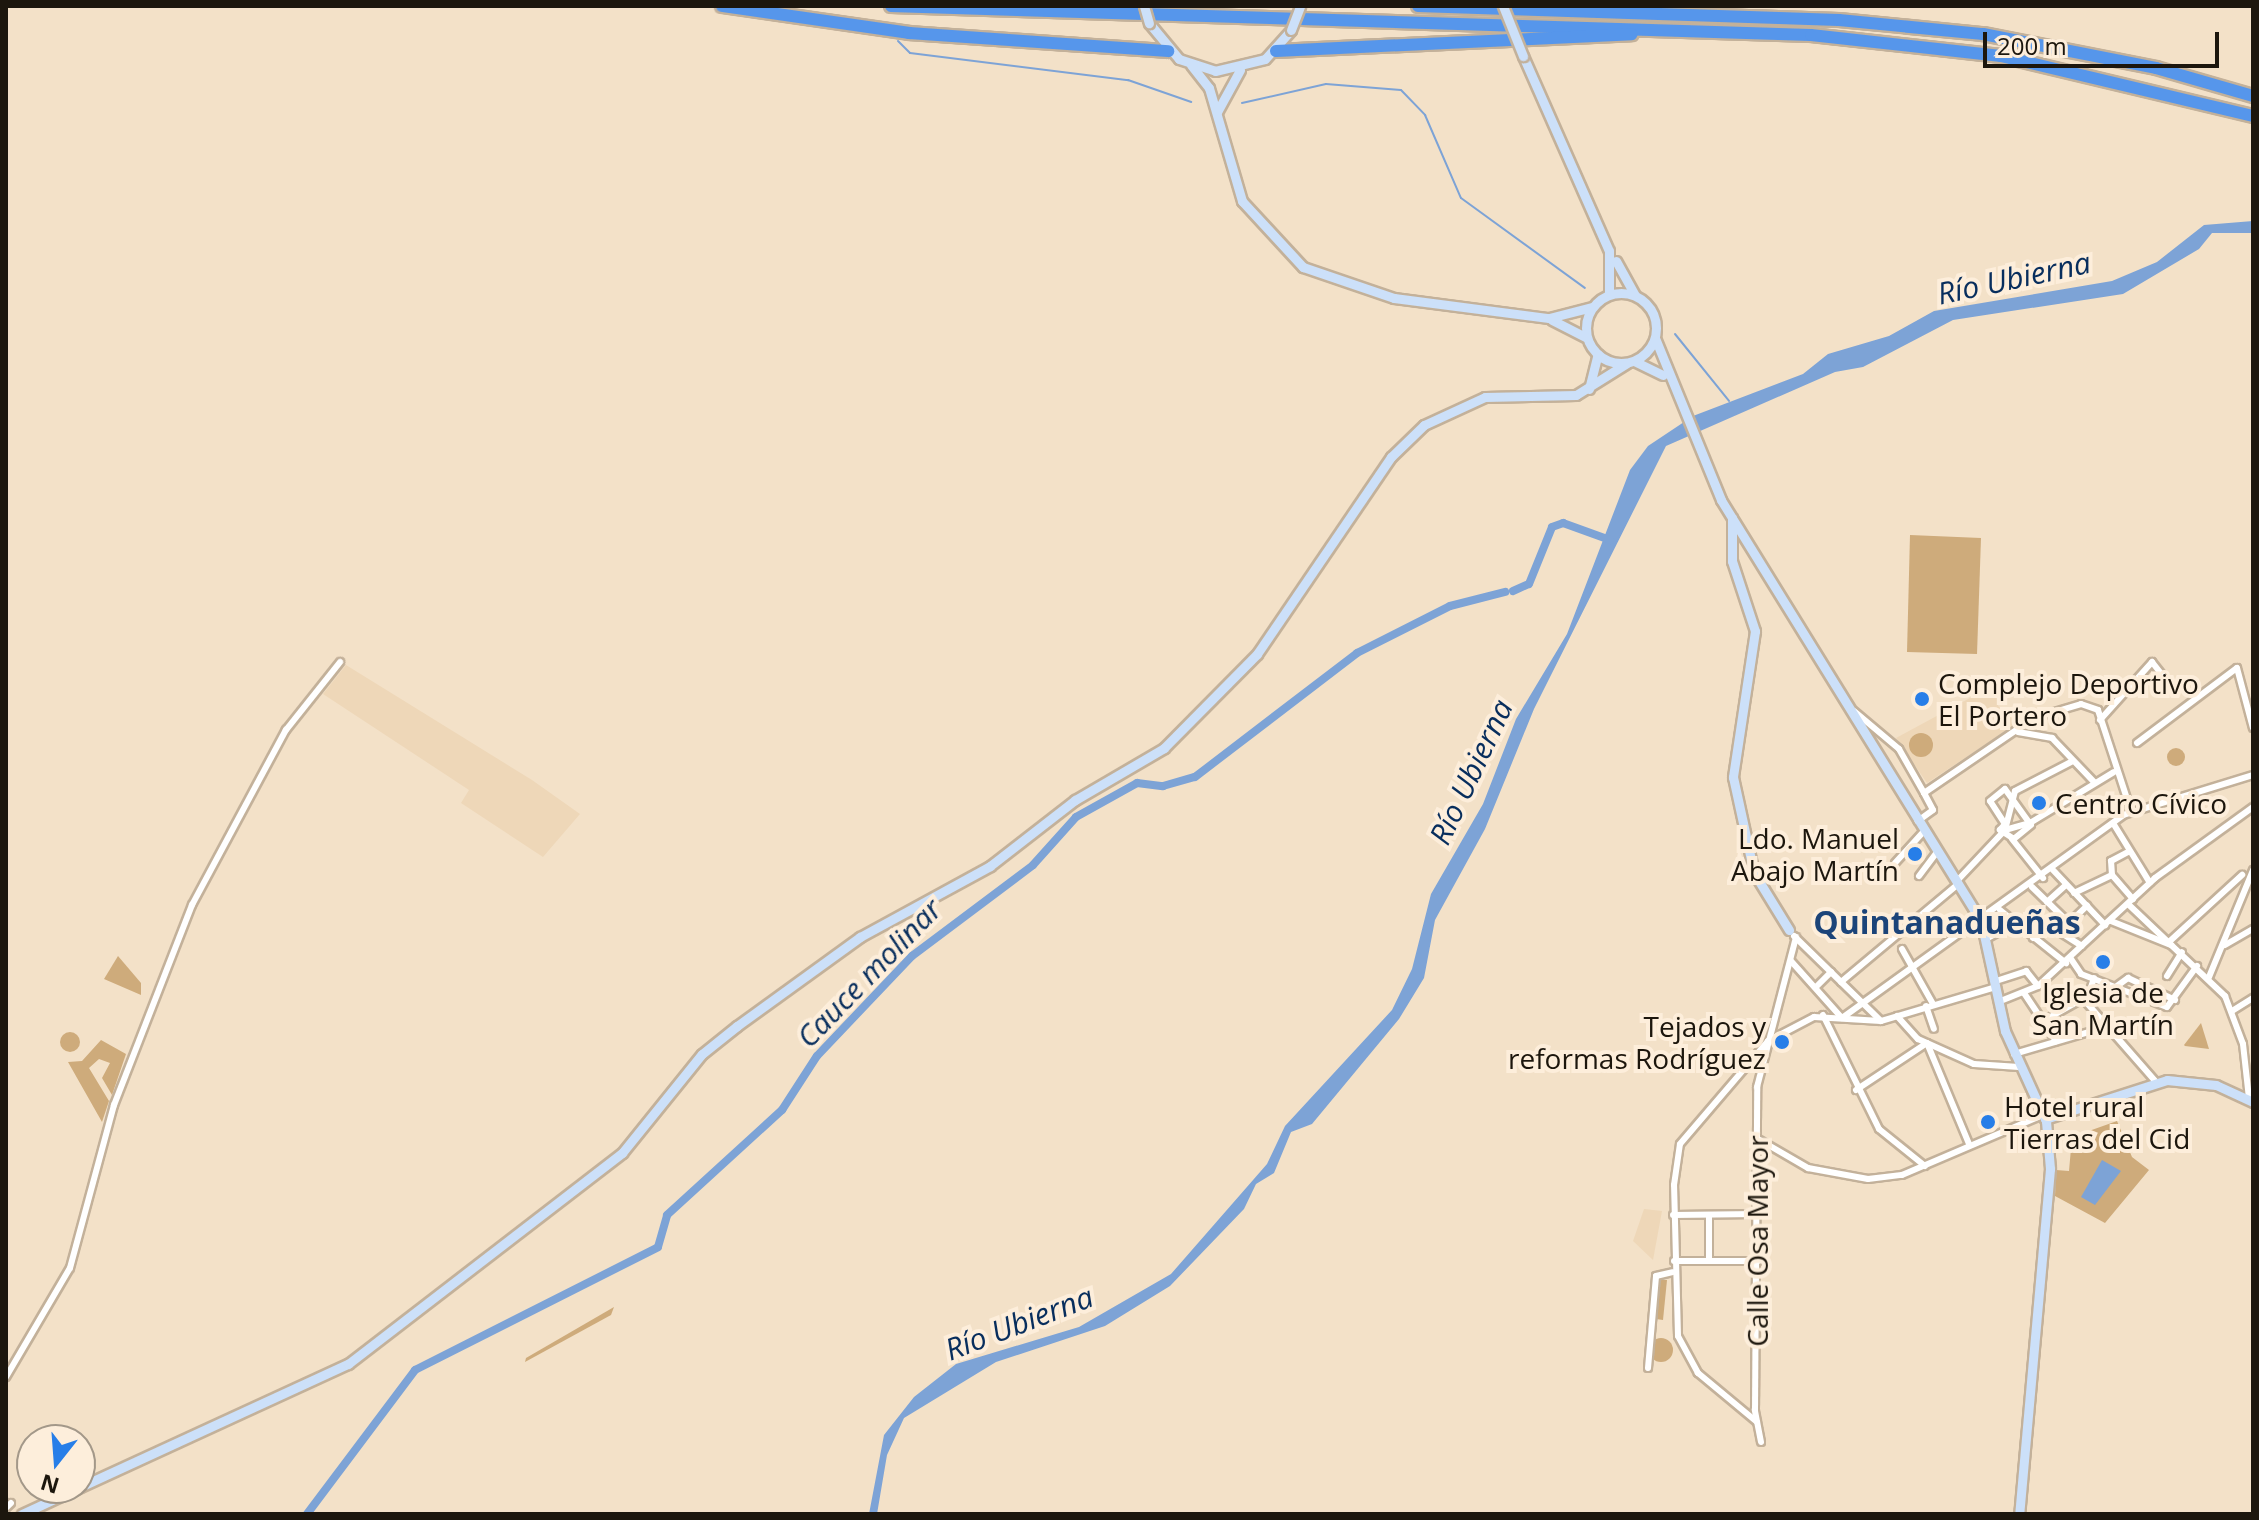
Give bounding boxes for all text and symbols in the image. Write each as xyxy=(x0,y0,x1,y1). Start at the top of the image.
scale bar xyxy=(1987,16,2223,66)
text: 200 m xyxy=(1997,29,2067,62)
water label: Río Ubierna xyxy=(1934,244,2094,312)
place label: Complejo Deportivo El Portero xyxy=(1938,666,2199,732)
marker: Complejo Deportivo El Portero xyxy=(1913,690,1931,708)
water label: Río Ubierna xyxy=(1422,694,1520,850)
place label: Centro Cívico xyxy=(2055,786,2227,820)
marker: Centro Cívico xyxy=(2030,794,2048,812)
place label: Ldo. Manuel Abajo Martín xyxy=(1731,821,1899,887)
marker: Ldo. Manuel Abajo Martín xyxy=(1906,845,1924,863)
water label: Cauce molinar xyxy=(789,891,949,1055)
district label: Quintanadueñas xyxy=(1813,903,2081,941)
marker: Iglesia de San Martín xyxy=(2094,953,2112,971)
place label: Iglesia de San Martín xyxy=(2032,975,2174,1041)
place label: Tejados y reformas Rodríguez xyxy=(1508,1009,1766,1075)
marker: Tejados y reformas Rodríguez xyxy=(1773,1033,1791,1051)
place label: Hotel rural Tierras del Cid xyxy=(2004,1089,2190,1155)
marker: Hotel rural Tierras del Cid xyxy=(1979,1113,1997,1131)
street label: Calle Osa Mayor xyxy=(1740,1135,1774,1347)
water label: Río Ubierna xyxy=(940,1278,1098,1368)
north arrow xyxy=(16,1424,96,1504)
text: N xyxy=(37,1468,63,1502)

